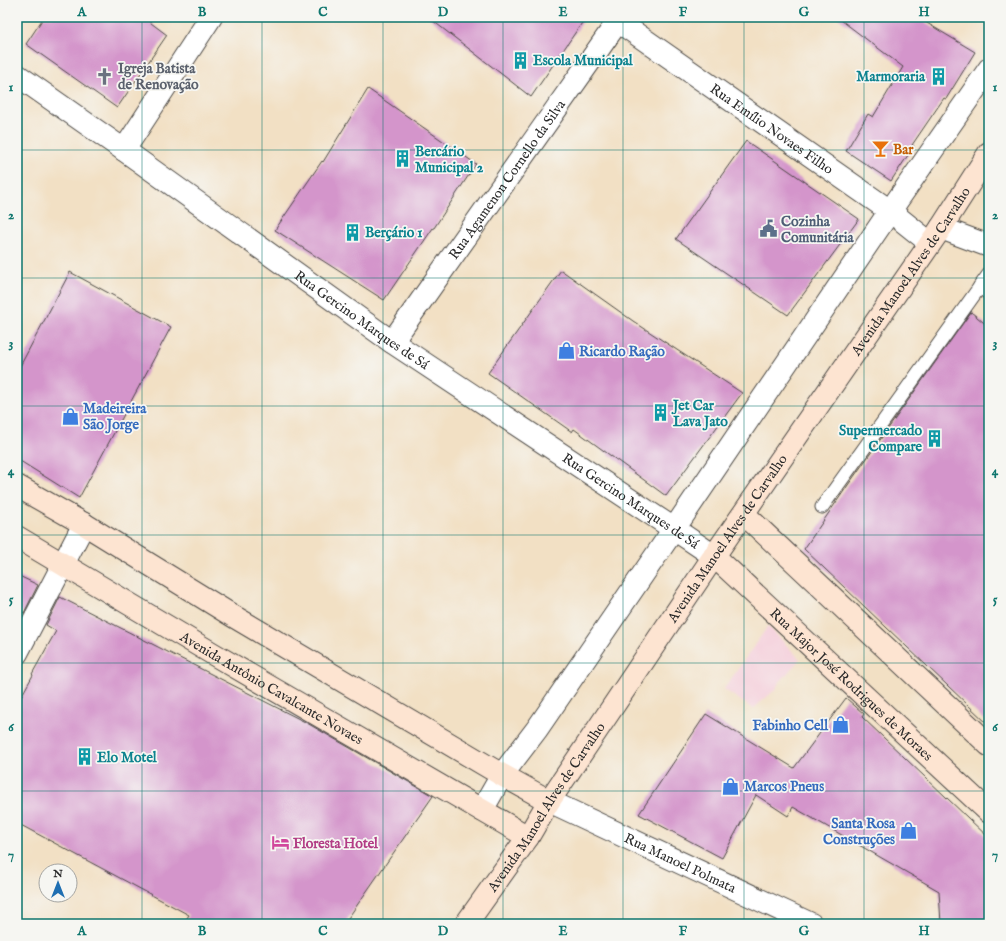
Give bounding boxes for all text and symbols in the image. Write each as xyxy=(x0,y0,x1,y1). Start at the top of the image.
text: A xyxy=(77,4,88,21)
text: B xyxy=(198,4,207,21)
text: C xyxy=(318,4,328,21)
text: D xyxy=(438,4,449,21)
text: E xyxy=(558,4,568,21)
text: F xyxy=(679,4,688,21)
text: G xyxy=(799,4,810,21)
text: H xyxy=(918,4,930,21)
building icon: Escola Municipal xyxy=(510,50,530,70)
place label: Escola Municipal xyxy=(533,52,634,70)
place label: Igreja Batista de Renovação xyxy=(118,60,199,94)
church icon: Igreja Batista de Renovação xyxy=(95,66,115,86)
building icon: Marmoraria xyxy=(928,66,948,86)
place label: Marmoraria xyxy=(856,68,926,86)
text: 1 xyxy=(9,79,14,96)
text: 1 xyxy=(993,79,998,96)
street label: Rua Emílio Novaes Filho xyxy=(706,80,837,179)
street label: Rua Agamenon Cornello da Silva xyxy=(445,96,570,263)
bar icon: Bar xyxy=(870,139,890,159)
place label: Bar xyxy=(893,141,914,159)
place label: Bercário Municipal 2 xyxy=(415,143,484,177)
building icon: Bercário Municipal 2 xyxy=(392,149,412,169)
street label: Avenida Manoel Alves de Carvalho xyxy=(847,184,975,360)
text: 2 xyxy=(8,207,14,224)
text: 2 xyxy=(992,207,998,224)
place label: Cozinha Comunitária xyxy=(781,213,854,247)
public building icon: Cozinha Comunitária xyxy=(758,219,778,239)
building icon: Berçário 1 xyxy=(342,222,362,242)
place label: Berçário 1 xyxy=(365,224,423,242)
street label: Rua Gercino Marques de Sá xyxy=(290,267,433,375)
text: 3 xyxy=(9,335,14,352)
text: 3 xyxy=(993,335,998,352)
shop icon: Ricardo Ração xyxy=(556,341,576,361)
place label: Ricardo Ração xyxy=(579,343,665,361)
place label: Jet Car Lava Jato xyxy=(671,397,728,431)
place label: Madeireira São Jorge xyxy=(83,400,147,434)
building icon: Jet Car Lava Jato xyxy=(650,403,670,423)
shop icon: Madeireira São Jorge xyxy=(60,406,80,426)
place label: Supermercado Compare xyxy=(839,422,923,456)
building icon: Supermercado Compare xyxy=(925,428,945,448)
street label: Rua Gercino Marques de Sá xyxy=(558,449,703,554)
street label: Avenida Manoel Alves de Carvalho xyxy=(663,451,792,627)
text: 4 xyxy=(8,463,15,480)
text: 4 xyxy=(992,463,999,480)
text: 5 xyxy=(9,591,14,608)
text: 5 xyxy=(993,591,998,608)
street label: Rua Major José Rodrigues de Moraes xyxy=(766,605,936,765)
street label: Avenida Antônio Cavalcante Novaes xyxy=(176,628,366,749)
shop icon: Fabinho Cell xyxy=(831,715,851,735)
place label: Fabinho Cell xyxy=(753,717,829,735)
text: 6 xyxy=(8,719,14,736)
street label: Avenida Manoel Alves de Carvalho xyxy=(483,719,610,896)
text: 6 xyxy=(992,719,998,736)
building icon: Elo Motel xyxy=(74,747,94,767)
place label: Elo Motel xyxy=(97,749,158,767)
shop icon: Marcos Pneus xyxy=(721,776,741,796)
place label: Marcos Pneus xyxy=(744,778,824,796)
place label: Santa Rosa Construções xyxy=(823,815,896,849)
shop icon: Santa Rosa Construções xyxy=(898,821,918,841)
street label: Rua Manoel Polmata xyxy=(621,830,740,898)
hotel icon: Floresta Hotel xyxy=(270,833,290,853)
place label: Floresta Hotel xyxy=(293,835,379,853)
text: 7 xyxy=(8,847,14,864)
text: 7 xyxy=(992,847,998,864)
north arrow xyxy=(38,863,78,903)
text: N xyxy=(52,867,63,881)
text: A xyxy=(77,923,88,940)
text: B xyxy=(198,923,207,940)
text: C xyxy=(318,923,328,940)
text: D xyxy=(438,923,449,940)
text: E xyxy=(558,923,568,940)
text: F xyxy=(679,923,688,940)
text: G xyxy=(799,923,810,940)
text: H xyxy=(918,923,930,940)

